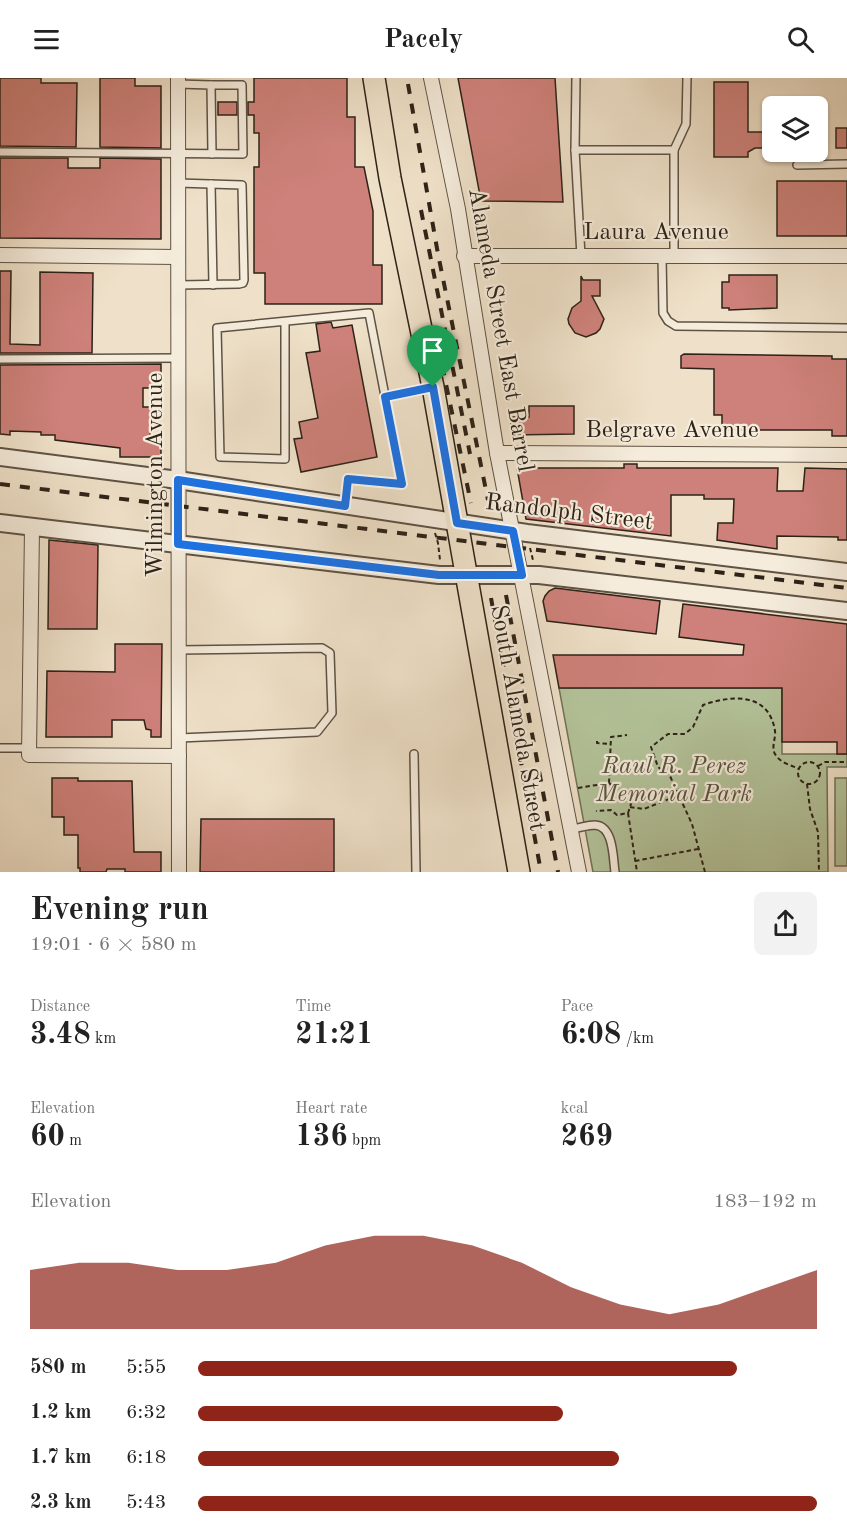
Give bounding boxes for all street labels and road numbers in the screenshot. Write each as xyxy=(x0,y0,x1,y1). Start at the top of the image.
street label: Alameda Street East Barrel xyxy=(463,186,537,474)
street label: Laura Avenue xyxy=(583,221,729,245)
street label: Wilmington Avenue xyxy=(144,372,168,578)
street label: Belgrave Avenue xyxy=(585,419,759,443)
street label: Randolph Street xyxy=(484,491,654,535)
street label: South Alameda Street xyxy=(485,603,549,833)

